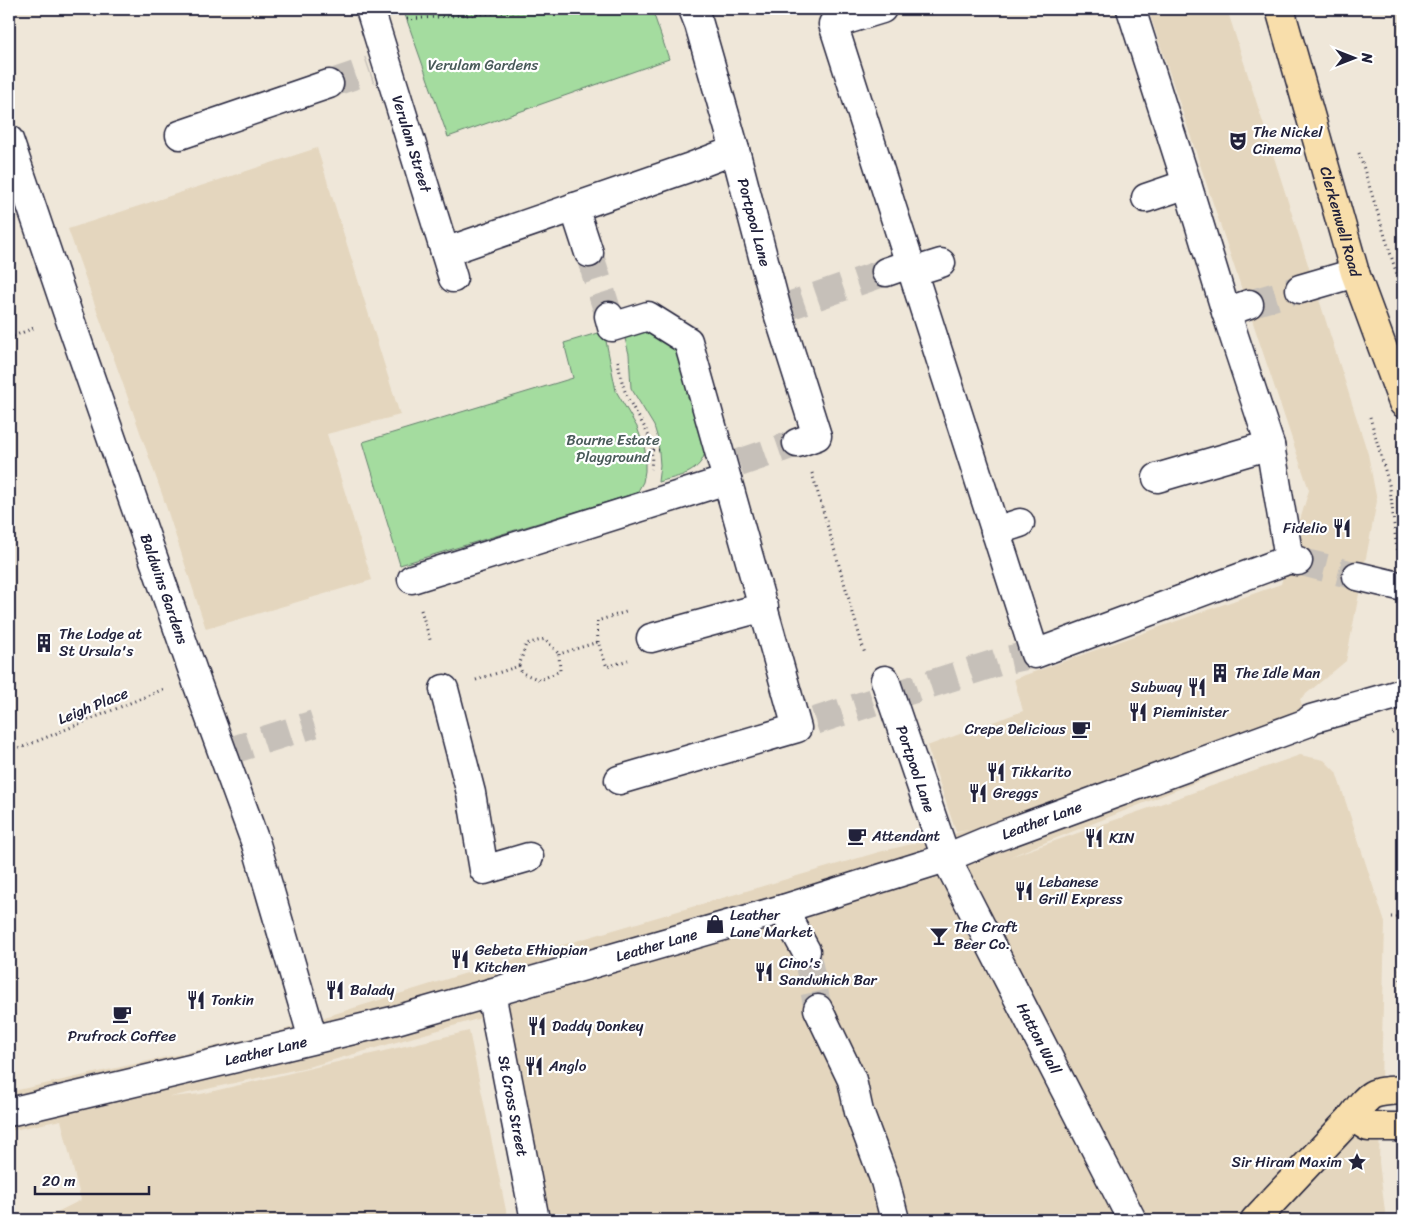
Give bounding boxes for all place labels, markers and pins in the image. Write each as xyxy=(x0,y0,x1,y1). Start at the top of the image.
place label: The Nickel Cinema xyxy=(1253,119,1323,162)
theatre icon: The Nickel Cinema xyxy=(1227,130,1249,152)
place label: Fidelio xyxy=(1283,515,1327,541)
restaurant icon: Fidelio xyxy=(1331,517,1353,539)
place label: The Lodge at St Ursula's xyxy=(59,621,143,664)
building icon: The Lodge at St Ursula's xyxy=(33,632,55,654)
place label: The Idle Man xyxy=(1235,660,1320,686)
building icon: The Idle Man xyxy=(1209,662,1231,684)
place label: Subway xyxy=(1131,674,1182,700)
restaurant icon: Subway xyxy=(1186,676,1208,698)
place label: Pieminister xyxy=(1153,699,1229,725)
restaurant icon: Pieminister xyxy=(1127,701,1149,723)
place label: Crepe Delicious xyxy=(965,716,1066,742)
cafe icon: Crepe Delicious xyxy=(1070,718,1092,740)
place label: Tikkarito xyxy=(1011,759,1072,785)
restaurant icon: Tikkarito xyxy=(985,761,1007,783)
place label: Greggs xyxy=(993,780,1038,806)
restaurant icon: Greggs xyxy=(967,782,989,804)
place label: Attendant xyxy=(871,823,941,849)
cafe icon: Attendant xyxy=(846,825,868,847)
place label: KIN xyxy=(1109,825,1135,851)
restaurant icon: KIN xyxy=(1083,827,1105,849)
place label: Lebanese Grill Express xyxy=(1039,869,1123,912)
restaurant icon: Lebanese Grill Express xyxy=(1013,880,1035,902)
place label: Leather Lane Market xyxy=(730,902,813,945)
shop icon: Leather Lane Market xyxy=(704,913,726,935)
place label: The Craft Beer Co. xyxy=(954,914,1018,957)
bar icon: The Craft Beer Co. xyxy=(928,925,950,947)
place label: Gebeta Ethiopian Kitchen xyxy=(475,937,588,980)
restaurant icon: Gebeta Ethiopian Kitchen xyxy=(449,948,471,970)
place label: Cino's Sandwhich Bar xyxy=(779,950,878,993)
restaurant icon: Cino's Sandwhich Bar xyxy=(753,961,775,983)
place label: Balady xyxy=(350,977,395,1003)
restaurant icon: Balady xyxy=(324,979,346,1001)
place label: Tonkin xyxy=(211,987,254,1013)
restaurant icon: Tonkin xyxy=(185,989,207,1011)
cafe icon: Prufrock Coffee xyxy=(111,1003,133,1025)
place label: Daddy Donkey xyxy=(552,1013,644,1039)
restaurant icon: Daddy Donkey xyxy=(526,1015,548,1037)
place label: Prufrock Coffee xyxy=(68,1023,176,1049)
place label: Anglo xyxy=(548,1053,587,1079)
restaurant icon: Anglo xyxy=(523,1055,545,1077)
place label: Sir Hiram Maxim xyxy=(1232,1149,1342,1175)
place icon: Sir Hiram Maxim xyxy=(1346,1151,1368,1173)

